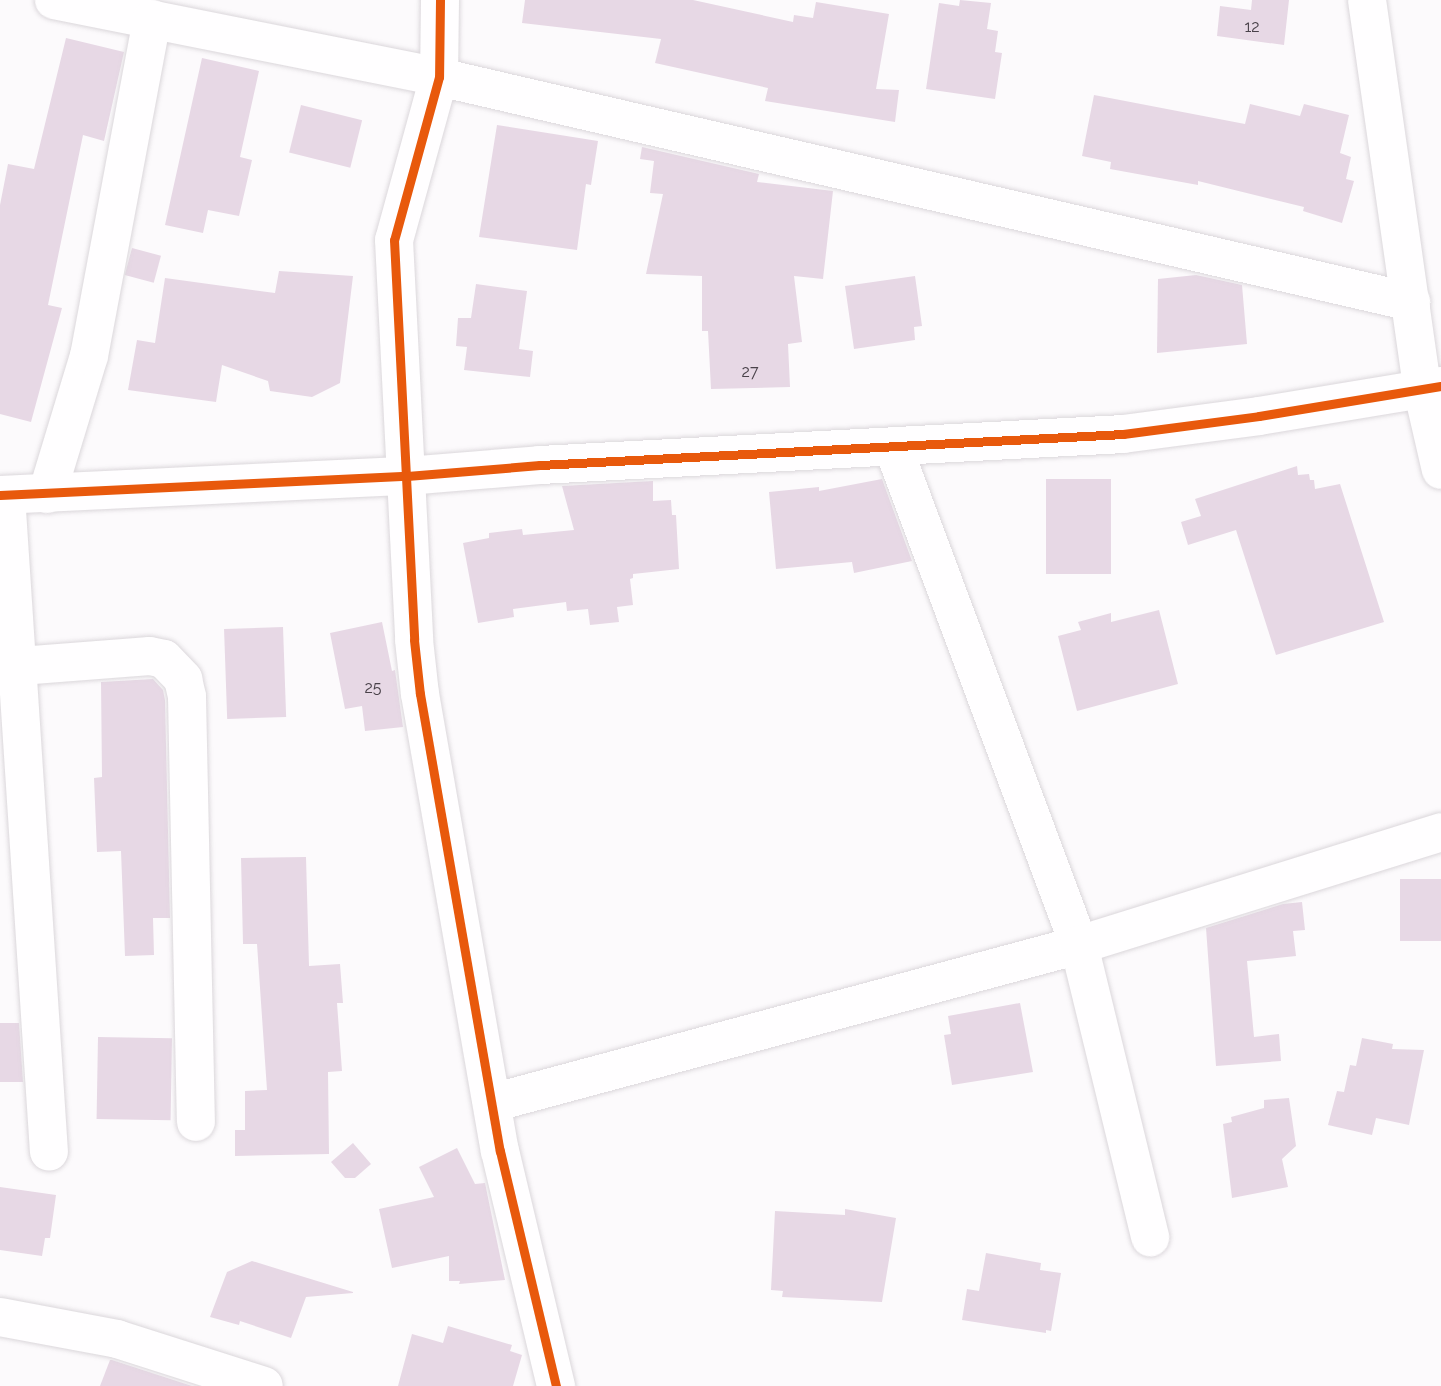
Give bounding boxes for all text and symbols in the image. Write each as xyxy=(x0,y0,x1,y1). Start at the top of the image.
house number: 12 xyxy=(1244,17,1260,37)
house number: 27 xyxy=(742,362,758,382)
house number: 25 xyxy=(364,678,382,698)

